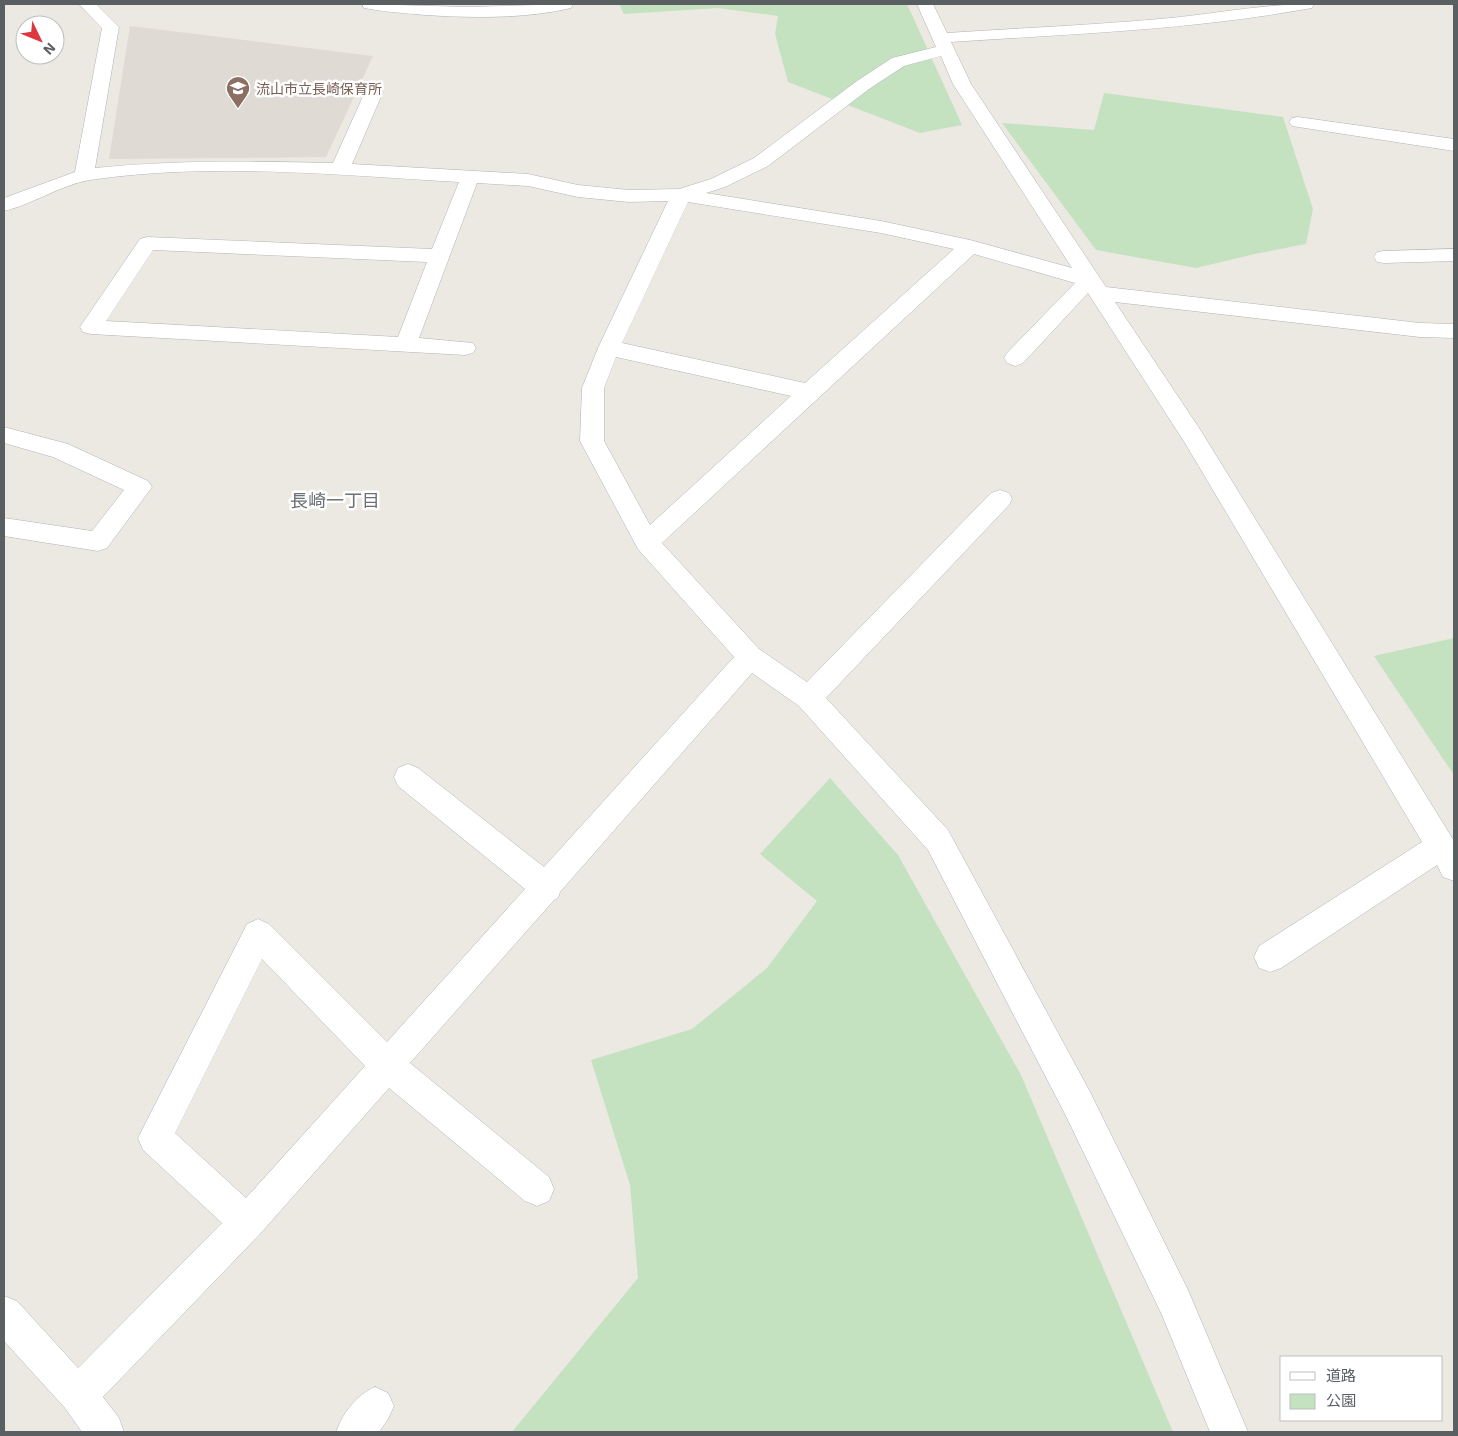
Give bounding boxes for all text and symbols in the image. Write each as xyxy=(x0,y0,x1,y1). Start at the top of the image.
north arrow xyxy=(15,15,65,65)
text: N xyxy=(40,40,60,59)
school or university icon: 流山市立長崎保育所 xyxy=(225,75,251,109)
place label: 流山市立長崎保育所 xyxy=(256,80,382,97)
district label: 長崎一丁目 xyxy=(290,489,380,511)
legend xyxy=(1280,1356,1443,1421)
text: 道路 xyxy=(1326,1366,1356,1384)
text: 公園 xyxy=(1326,1391,1356,1409)

